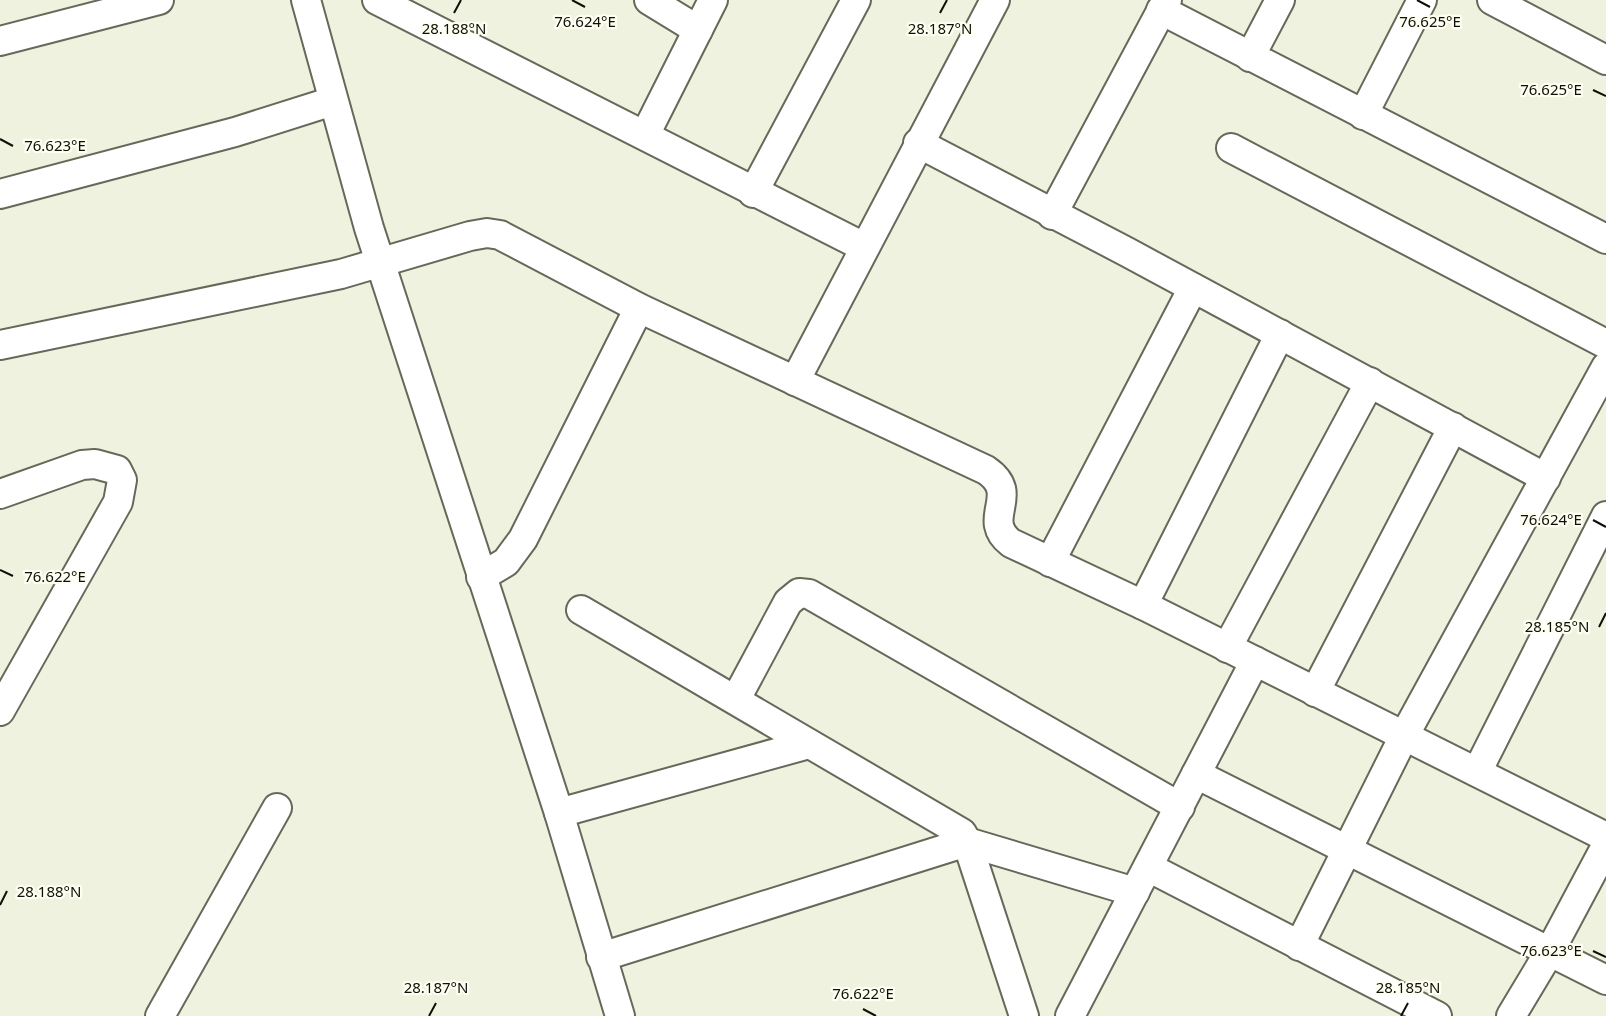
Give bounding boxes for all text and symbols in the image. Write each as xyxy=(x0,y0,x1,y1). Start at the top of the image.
text: 76.624°E xyxy=(554,11,616,31)
text: 76.625°E xyxy=(1399,11,1461,31)
text: 28.188°N xyxy=(422,18,486,38)
text: 28.187°N xyxy=(908,18,972,38)
text: 76.625°E xyxy=(1520,79,1582,99)
text: 76.623°E xyxy=(24,135,86,155)
text: 76.624°E xyxy=(1520,509,1582,529)
text: 76.622°E xyxy=(24,566,86,586)
text: 28.185°N xyxy=(1525,616,1589,636)
text: 28.188°N xyxy=(17,881,81,901)
text: 76.623°E xyxy=(1520,940,1582,960)
text: 28.187°N xyxy=(404,977,468,997)
text: 28.185°N xyxy=(1376,977,1440,997)
text: 76.622°E xyxy=(832,983,894,1003)

